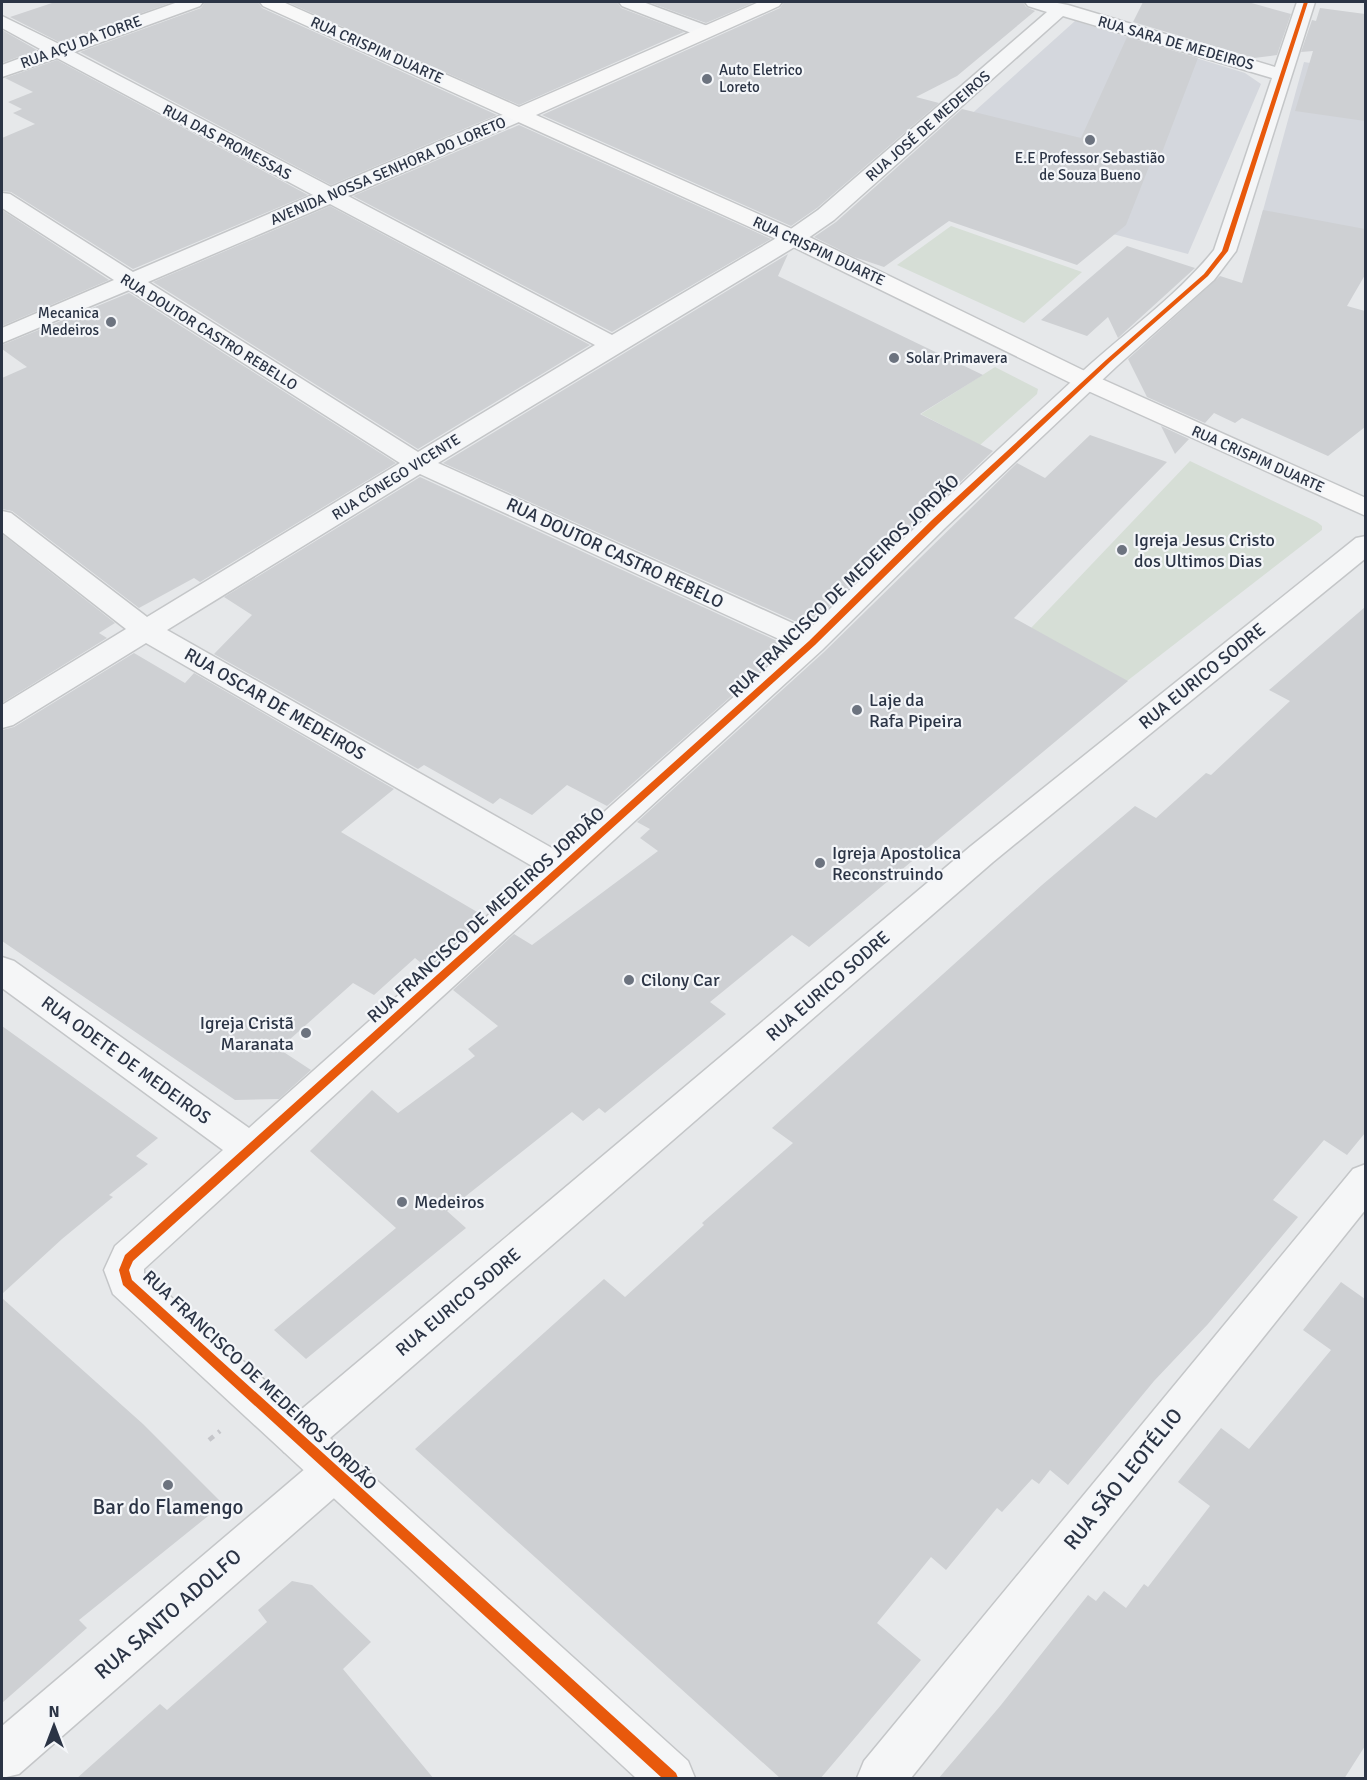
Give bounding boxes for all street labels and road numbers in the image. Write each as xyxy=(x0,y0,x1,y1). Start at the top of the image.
street label: RUA AÇU DA TORRE xyxy=(18,12,144,72)
street label: RUA SARA DE MEDEIROS xyxy=(1096,12,1256,74)
street label: RUA CRISPIM DUARTE xyxy=(308,13,446,87)
street label: RUA JOSÉ DE MEDEIROS xyxy=(861,66,994,185)
street label: RUA DAS PROMESSAS xyxy=(160,100,294,184)
street label: AVENIDA NOSSA SENHORA DO LORETO xyxy=(267,113,509,229)
street label: RUA CRISPIM DUARTE xyxy=(750,213,888,289)
street label: RUA DOUTOR CASTRO REBELLO xyxy=(117,270,301,394)
street label: RUA CRISPIM DUARTE xyxy=(1189,422,1327,496)
street label: RUA CÔNEGO VICENTE xyxy=(328,429,463,524)
street label: RUA FRANCISCO DE MEDEIROS JORDÃO xyxy=(724,470,964,702)
street label: RUA DOUTOR CASTRO REBELO xyxy=(503,493,727,613)
street label: RUA EURICO SODRE xyxy=(1134,618,1270,734)
street label: RUA OSCAR DE MEDEIROS xyxy=(180,643,370,765)
street label: RUA FRANCISCO DE MEDEIROS JORDÃO xyxy=(363,802,609,1028)
street label: RUA EURICO SODRE xyxy=(762,926,894,1046)
street label: RUA ODETE DE MEDEIROS xyxy=(37,991,215,1129)
street label: RUA EURICO SODRE xyxy=(391,1243,525,1361)
street label: RUA FRANCISCO DE MEDEIROS JORDÃO xyxy=(138,1266,382,1494)
street label: RUA SÃO LEOTÉLIO xyxy=(1058,1403,1188,1555)
street label: RUA SANTO ADOLFO xyxy=(89,1543,247,1685)

